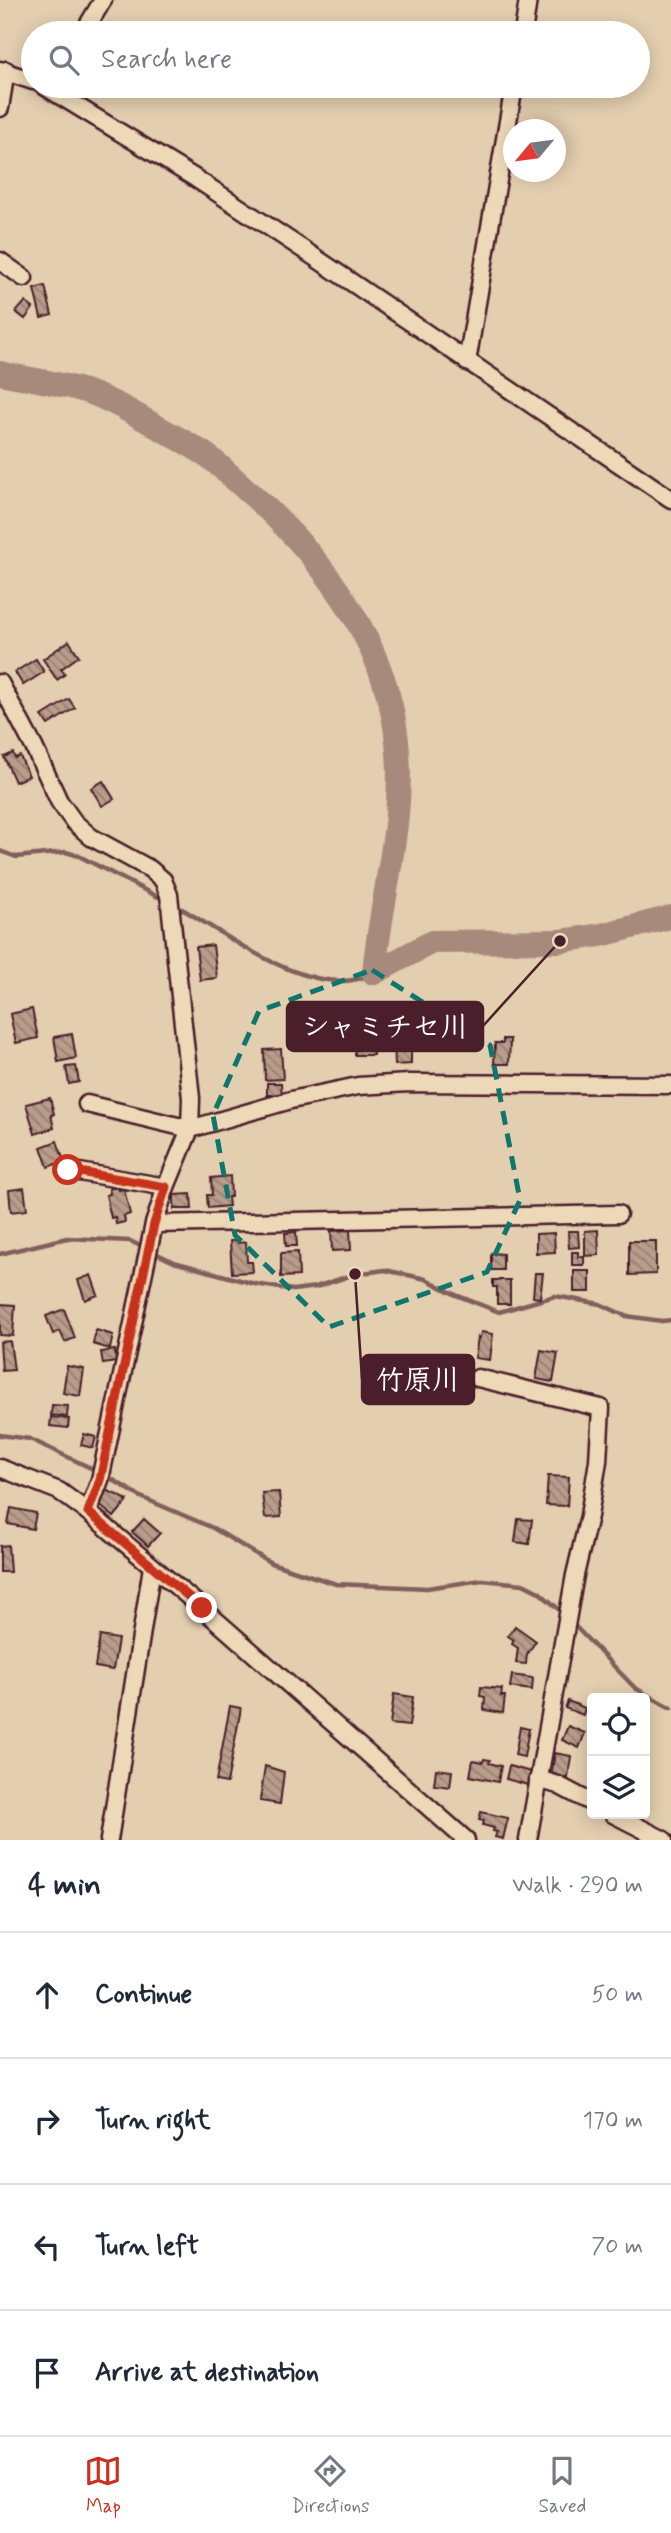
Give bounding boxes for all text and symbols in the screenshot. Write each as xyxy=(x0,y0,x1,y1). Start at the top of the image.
search box xyxy=(21,21,650,98)
icon: search xyxy=(45,41,83,79)
text: Search here xyxy=(101,43,232,77)
north arrow xyxy=(503,119,566,182)
callout: シャミチセ川 xyxy=(287,1002,483,1051)
text: シャミチセ川 xyxy=(302,1010,468,1047)
route start xyxy=(52,1154,83,1185)
callout: 竹原川 xyxy=(362,1355,474,1404)
text: 竹原川 xyxy=(376,1363,460,1400)
route end xyxy=(186,1592,217,1623)
map controls xyxy=(587,1693,650,1819)
button: locate xyxy=(587,1693,650,1756)
button: layers xyxy=(587,1756,650,1819)
text: 4 min xyxy=(28,1866,101,1905)
text: Walk · 290 m xyxy=(512,1871,643,1901)
icon: ahead xyxy=(28,1976,66,2014)
text: Continue xyxy=(95,1978,192,2012)
text: 50 m xyxy=(592,1980,643,2010)
icon: right xyxy=(28,2102,66,2140)
text: Turn right xyxy=(95,2104,211,2138)
text: 170 m xyxy=(583,2106,643,2136)
icon: left xyxy=(28,2228,66,2266)
text: Turn left xyxy=(95,2230,199,2264)
text: 70 m xyxy=(591,2232,643,2262)
icon: arrive xyxy=(28,2354,66,2392)
text: Arrive at destination xyxy=(95,2356,319,2390)
tab: Map xyxy=(84,2452,122,2519)
tab: Directions xyxy=(291,2452,370,2519)
tab: Saved xyxy=(538,2452,586,2519)

